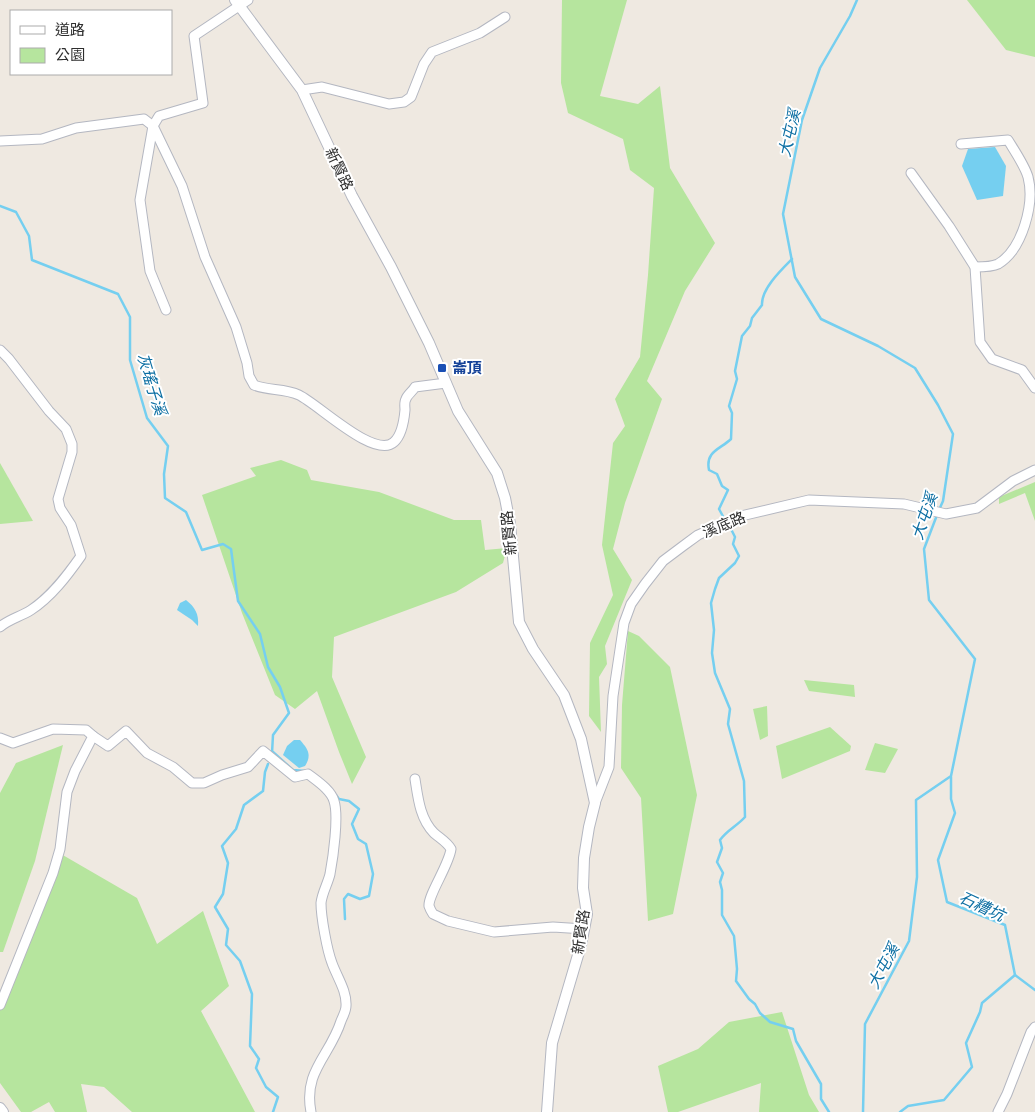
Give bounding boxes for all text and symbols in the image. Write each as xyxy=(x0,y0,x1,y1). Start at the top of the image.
legend xyxy=(10,10,172,75)
text: 道路 xyxy=(55,20,85,38)
text: 公園 xyxy=(55,45,85,63)
water label: 大屯溪 xyxy=(774,105,804,158)
street label: 新賢路 xyxy=(322,144,358,193)
water label: 灰瑤子溪 xyxy=(134,350,172,419)
place label: 崙頂 xyxy=(452,358,482,376)
marker: 崙頂 xyxy=(436,362,448,374)
water label: 大屯溪 xyxy=(907,488,941,542)
street label: 溪底路 xyxy=(699,507,748,541)
street label: 新賢路 xyxy=(497,510,519,556)
water label: 石糟坑 xyxy=(956,887,1010,925)
street label: 新賢路 xyxy=(568,908,592,955)
water label: 大屯溪 xyxy=(863,938,903,991)

